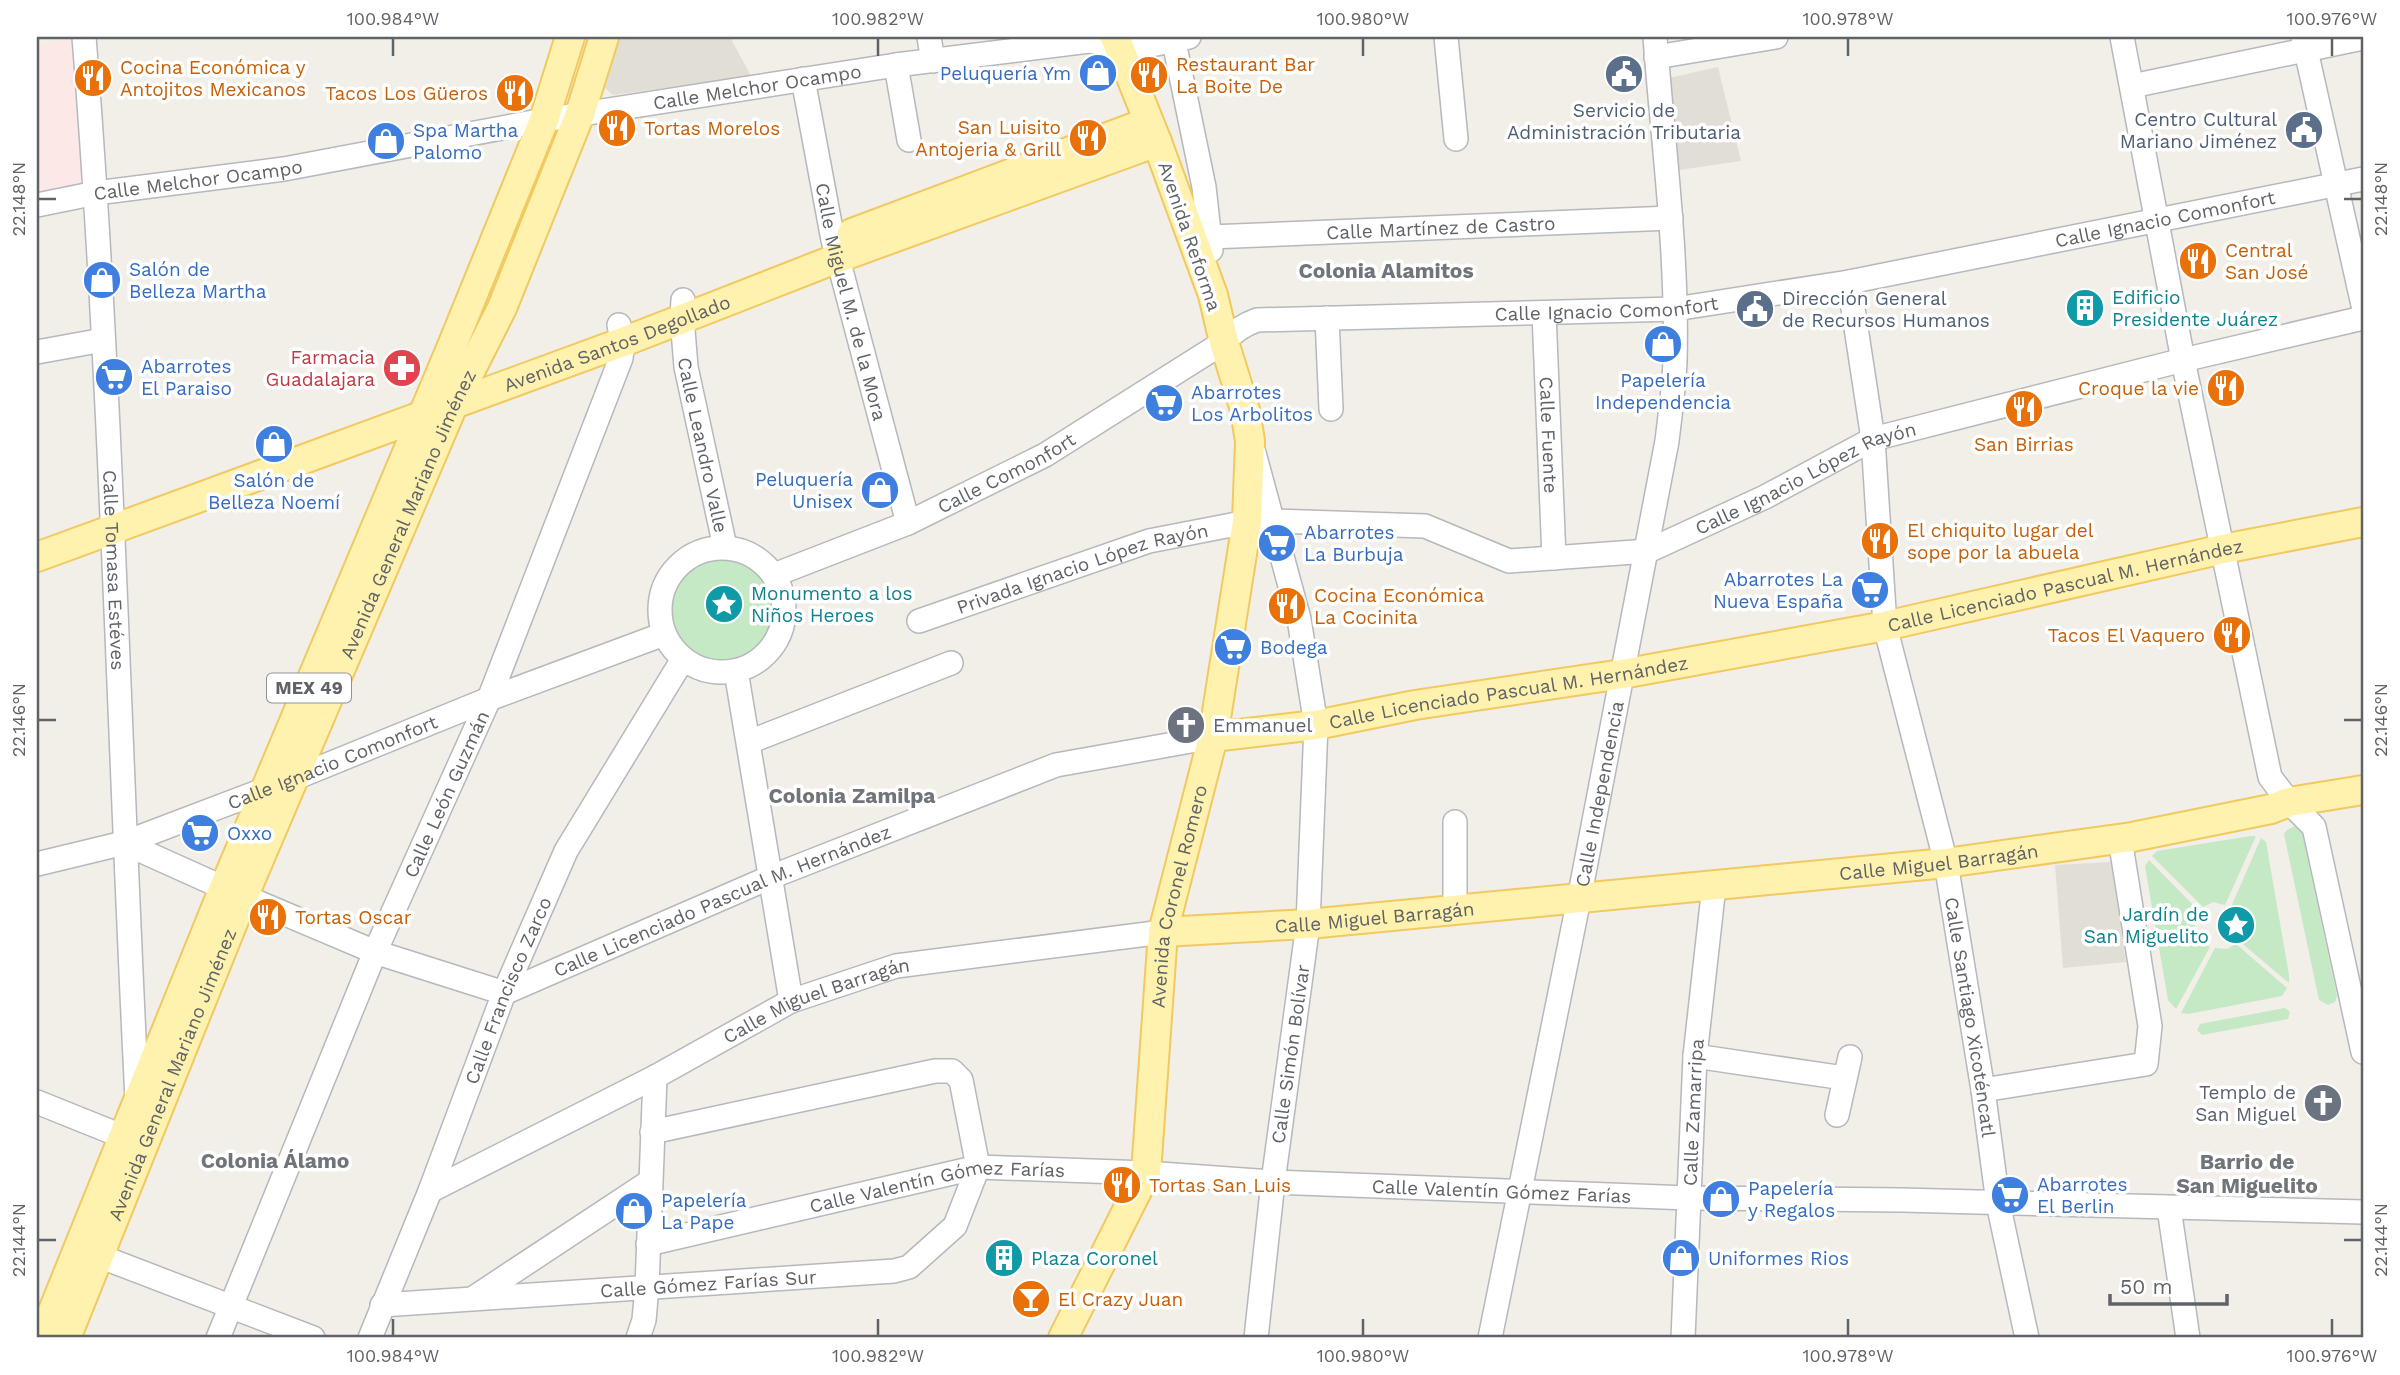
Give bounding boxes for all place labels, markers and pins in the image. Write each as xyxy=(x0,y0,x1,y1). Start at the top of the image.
shop icon: Peluquería Ym xyxy=(1077,52,1119,94)
place label: Restaurant Bar La Boite De xyxy=(1176,53,1315,98)
public building icon: Servicio de Administración Tributaria xyxy=(1603,53,1645,95)
restaurant icon: Restaurant Bar La Boite De xyxy=(1128,54,1170,96)
place label: Cocina Económica y Antojitos Mexicanos xyxy=(120,56,306,101)
restaurant icon: Cocina Económica y Antojitos Mexicanos xyxy=(72,57,114,99)
place label: Peluquería Ym xyxy=(940,62,1071,85)
restaurant icon: Tacos Los Güeros xyxy=(494,72,536,114)
place label: Tacos Los Güeros xyxy=(325,82,488,105)
place label: Servicio de Administración Tributaria xyxy=(1507,99,1741,144)
restaurant icon: Tortas Morelos xyxy=(596,107,638,149)
place label: Centro Cultural Mariano Jiménez xyxy=(2120,108,2277,153)
public building icon: Centro Cultural Mariano Jiménez xyxy=(2283,109,2325,151)
place label: San Luisito Antojeria & Grill xyxy=(915,116,1061,161)
place label: Tortas Morelos xyxy=(644,117,780,140)
restaurant icon: San Luisito Antojeria & Grill xyxy=(1067,117,1109,159)
place label: Spa Martha Palomo xyxy=(413,119,519,164)
shop icon: Spa Martha Palomo xyxy=(365,120,407,162)
place label: Central San José xyxy=(2225,239,2309,284)
restaurant icon: Central San José xyxy=(2177,240,2219,282)
place label: Salón de Belleza Martha xyxy=(129,258,267,303)
shop icon: Salón de Belleza Martha xyxy=(81,259,123,301)
place label: Edificio Presidente Juárez xyxy=(2112,286,2278,331)
place label: Dirección General de Recursos Humanos xyxy=(1782,287,1990,332)
building icon: Edificio Presidente Juárez xyxy=(2064,287,2106,329)
public building icon: Dirección General de Recursos Humanos xyxy=(1734,288,1776,330)
shop icon: Papelería Independencia xyxy=(1642,323,1684,365)
place label: Farmacia Guadalajara xyxy=(265,346,375,391)
pharmacy icon: Farmacia Guadalajara xyxy=(381,347,423,389)
place label: Abarrotes El Paraiso xyxy=(141,355,232,400)
supermarket icon: Abarrotes El Paraiso xyxy=(93,356,135,398)
restaurant icon: Croque la vie xyxy=(2205,367,2247,409)
place label: Papelería Independencia xyxy=(1595,369,1731,414)
place label: Croque la vie xyxy=(2078,377,2199,400)
place label: Abarrotes Los Arbolitos xyxy=(1191,381,1313,426)
supermarket icon: Abarrotes Los Arbolitos xyxy=(1143,382,1185,424)
restaurant icon: San Birrias xyxy=(2003,388,2045,430)
shop icon: Salón de Belleza Noemí xyxy=(253,423,295,465)
place label: San Birrias xyxy=(1974,433,2074,456)
place label: Peluquería Unisex xyxy=(755,468,853,513)
place label: Salón de Belleza Noemí xyxy=(208,469,340,514)
shop icon: Peluquería Unisex xyxy=(859,469,901,511)
place label: El chiquito lugar del sope por la abuela xyxy=(1907,519,2094,564)
restaurant icon: El chiquito lugar del sope por la abuela xyxy=(1859,520,1901,562)
place label: Abarrotes La Burbuja xyxy=(1304,521,1404,566)
supermarket icon: Abarrotes La Burbuja xyxy=(1256,522,1298,564)
place label: Abarrotes La Nueva España xyxy=(1713,568,1843,613)
supermarket icon: Abarrotes La Nueva España xyxy=(1849,569,1891,611)
place label: Monumento a los Niños Heroes xyxy=(751,582,913,627)
place icon: Monumento a los Niños Heroes xyxy=(703,583,745,625)
place label: Cocina Económica La Cocinita xyxy=(1314,584,1484,629)
restaurant icon: Cocina Económica La Cocinita xyxy=(1266,585,1308,627)
restaurant icon: Tacos El Vaquero xyxy=(2211,614,2253,656)
place label: Tacos El Vaquero xyxy=(2048,624,2205,647)
supermarket icon: Bodega xyxy=(1212,626,1254,668)
place label: Bodega xyxy=(1260,636,1328,659)
church icon: Emmanuel xyxy=(1165,704,1207,746)
place label: Emmanuel xyxy=(1213,714,1313,737)
supermarket icon: Oxxo xyxy=(179,812,221,854)
place label: Oxxo xyxy=(227,822,272,845)
restaurant icon: Tortas Oscar xyxy=(247,896,289,938)
place label: Jardín de San Miguelito xyxy=(2084,903,2209,948)
place icon: Jardín de San Miguelito xyxy=(2215,904,2257,946)
place label: Tortas Oscar xyxy=(295,906,412,929)
place label: Templo de San Miguel xyxy=(2195,1081,2296,1126)
church icon: Templo de San Miguel xyxy=(2302,1082,2344,1124)
restaurant icon: Tortas San Luis xyxy=(1101,1164,1143,1206)
place label: Abarrotes El Berlin xyxy=(2037,1173,2128,1218)
place label: Tortas San Luis xyxy=(1149,1174,1291,1197)
supermarket icon: Abarrotes El Berlin xyxy=(1989,1174,2031,1216)
place label: Papelería y Regalos xyxy=(1748,1177,1835,1222)
shop icon: Papelería y Regalos xyxy=(1700,1178,1742,1220)
place label: Papelería La Pape xyxy=(661,1189,747,1234)
shop icon: Papelería La Pape xyxy=(613,1190,655,1232)
building icon: Plaza Coronel xyxy=(983,1237,1025,1279)
shop icon: Uniformes Rios xyxy=(1660,1237,1702,1279)
place label: Plaza Coronel xyxy=(1031,1247,1158,1270)
place label: Uniformes Rios xyxy=(1708,1247,1849,1270)
bar icon: El Crazy Juan xyxy=(1010,1278,1052,1320)
place label: El Crazy Juan xyxy=(1058,1288,1183,1311)

